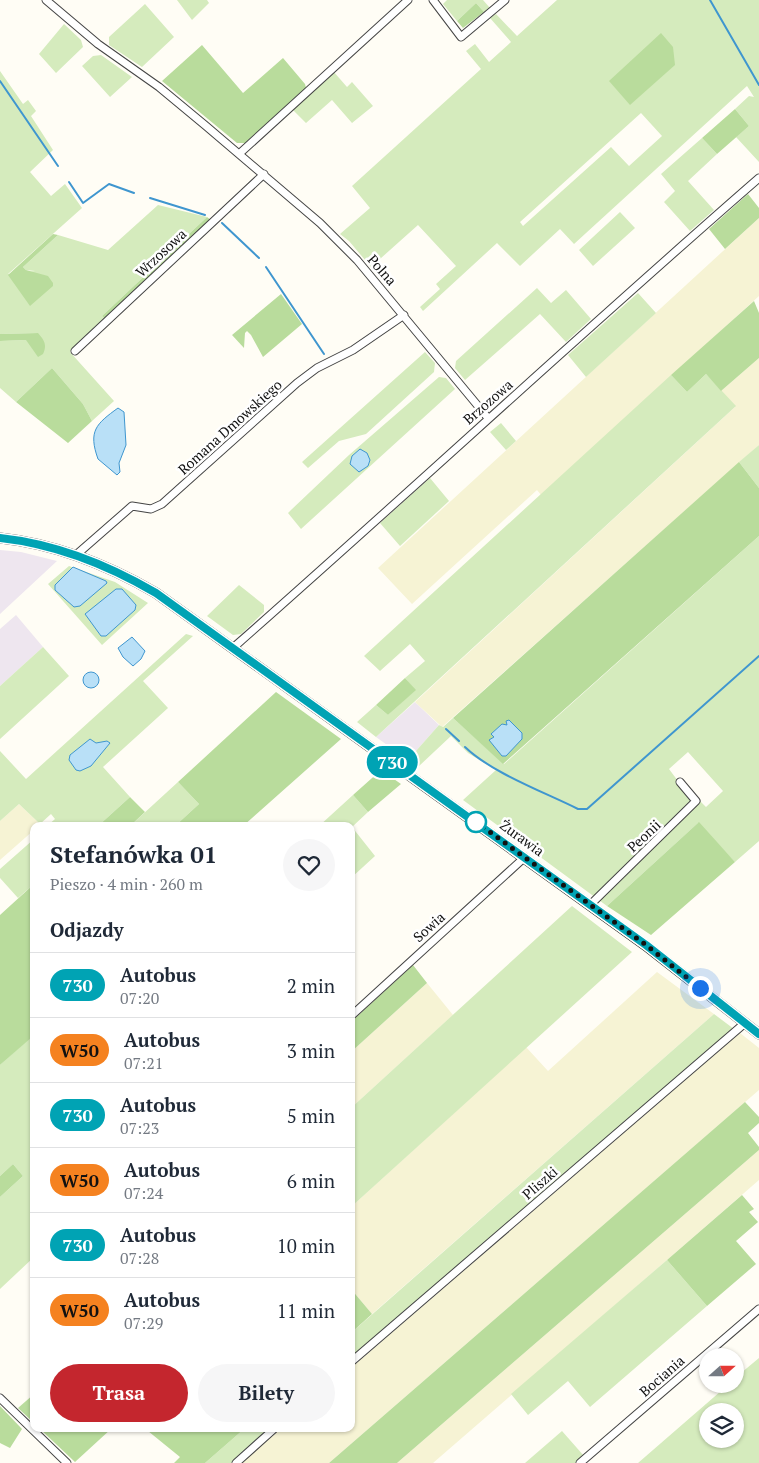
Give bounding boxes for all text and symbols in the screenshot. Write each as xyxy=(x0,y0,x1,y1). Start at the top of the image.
street label: Wrzosowa xyxy=(131,224,190,281)
street label: Polna xyxy=(364,250,401,289)
street label: Romana Dmowskiego xyxy=(174,375,286,478)
street label: Brzozowa xyxy=(459,375,516,428)
line badge: 730 xyxy=(363,746,421,778)
text: 730 xyxy=(377,750,407,774)
unlabelled marker xyxy=(465,811,487,833)
street label: Żurawia xyxy=(496,815,548,860)
street label: Peonii xyxy=(623,815,665,856)
text: Stefanówka 01 xyxy=(50,838,217,870)
button: heart xyxy=(283,839,335,891)
text: Pieszo · 4 min · 260 m xyxy=(50,873,203,895)
street label: Sowia xyxy=(409,907,449,946)
text: Odjazdy xyxy=(50,917,124,942)
text: Autobus xyxy=(120,962,196,987)
text: 730 xyxy=(62,973,93,997)
text: 2 min xyxy=(287,973,335,998)
your location xyxy=(688,976,713,1001)
text: 07:20 xyxy=(120,987,159,1009)
text: Autobus xyxy=(124,1027,200,1052)
text: W50 xyxy=(60,1038,99,1062)
text: 3 min xyxy=(287,1038,335,1063)
text: 07:21 xyxy=(124,1052,163,1074)
text: Autobus xyxy=(120,1092,196,1117)
text: 730 xyxy=(62,1103,93,1127)
text: 5 min xyxy=(287,1103,335,1128)
text: 07:23 xyxy=(120,1117,159,1139)
text: Autobus xyxy=(124,1157,200,1182)
street label: Pliszki xyxy=(518,1162,561,1203)
text: W50 xyxy=(60,1168,99,1192)
text: 6 min xyxy=(287,1168,335,1193)
text: 07:24 xyxy=(124,1182,163,1204)
text: Autobus xyxy=(120,1222,196,1247)
text: 730 xyxy=(62,1233,93,1257)
text: 10 min xyxy=(277,1233,335,1258)
text: 07:28 xyxy=(120,1247,159,1269)
text: Autobus xyxy=(124,1287,200,1312)
text: W50 xyxy=(60,1298,99,1322)
text: 11 min xyxy=(277,1298,335,1323)
text: 07:29 xyxy=(124,1312,163,1334)
north arrow xyxy=(699,1348,744,1392)
map controls xyxy=(699,1348,744,1448)
street label: Bociania xyxy=(635,1351,688,1400)
button: Trasa xyxy=(50,1364,188,1422)
button: Bilety xyxy=(198,1364,335,1422)
button: layers xyxy=(699,1403,744,1448)

